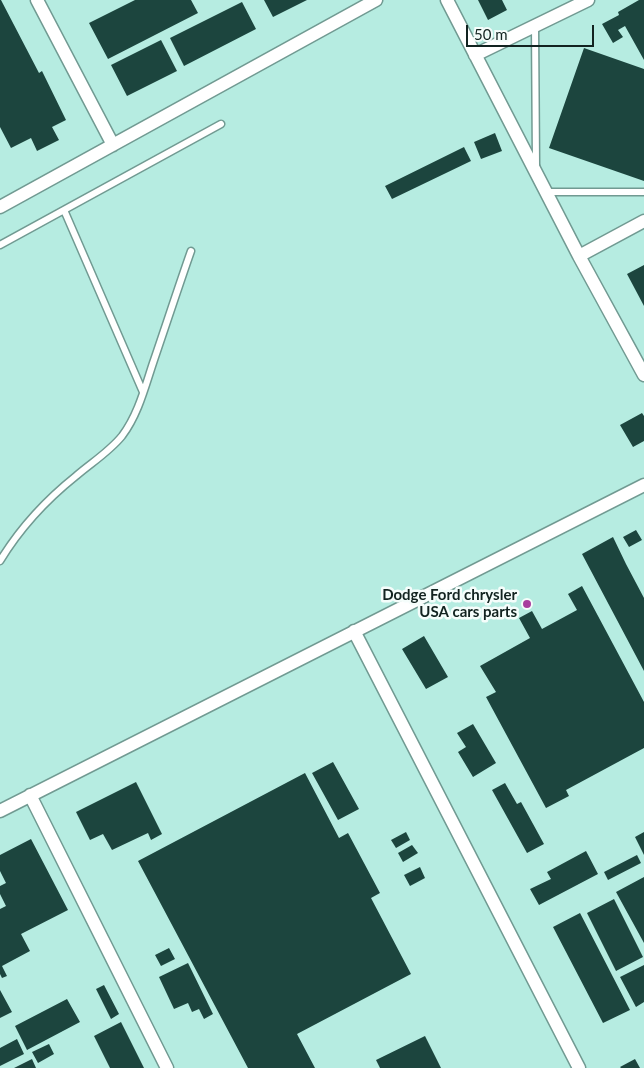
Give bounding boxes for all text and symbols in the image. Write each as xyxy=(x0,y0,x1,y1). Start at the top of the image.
scale bar xyxy=(469,15,596,47)
text: 50 m xyxy=(474,25,508,43)
place label: Dodge Ford chrysler USA cars parts xyxy=(382,586,517,621)
marker: Dodge Ford chrysler USA cars parts xyxy=(521,598,533,610)

